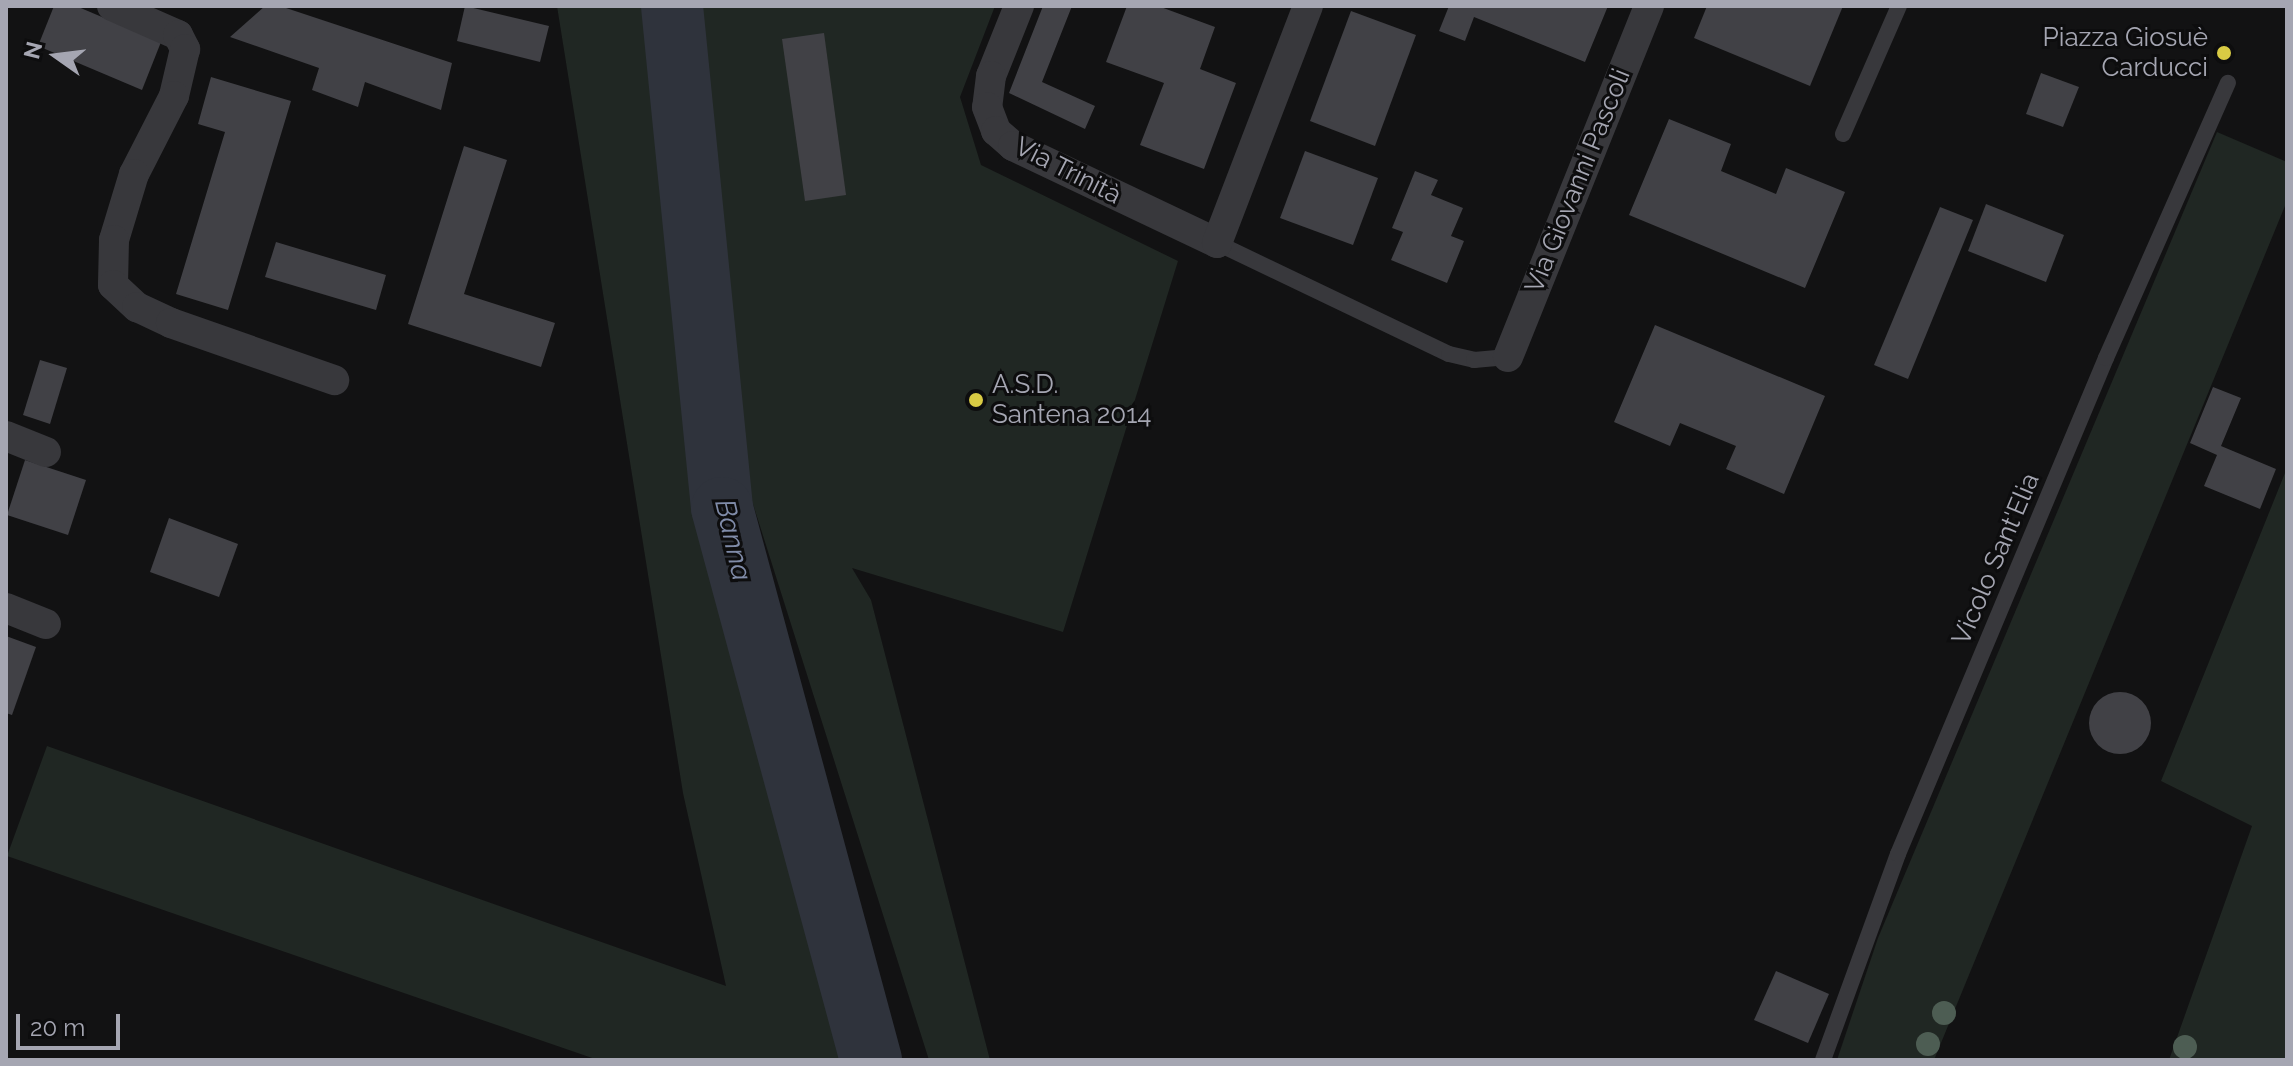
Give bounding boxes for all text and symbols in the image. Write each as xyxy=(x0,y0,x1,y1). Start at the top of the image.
north arrow xyxy=(16,16,96,96)
place label: Piazza Giosuè Carducci xyxy=(2043,22,2208,84)
text: N xyxy=(18,39,47,61)
marker: Piazza Giosuè Carducci xyxy=(2215,44,2233,62)
street label: Via Giovanni Pascoli xyxy=(1519,64,1637,298)
street label: Via Trinità xyxy=(1009,131,1127,211)
place label: A.S.D. Santena 2014 xyxy=(992,369,1151,430)
marker: A.S.D. Santena 2014 xyxy=(967,391,985,409)
street label: Vicolo Sant'Elia xyxy=(1946,468,2046,650)
water label: Banna xyxy=(707,496,759,584)
scale bar xyxy=(20,998,124,1048)
text: 20 m xyxy=(30,1013,85,1042)

